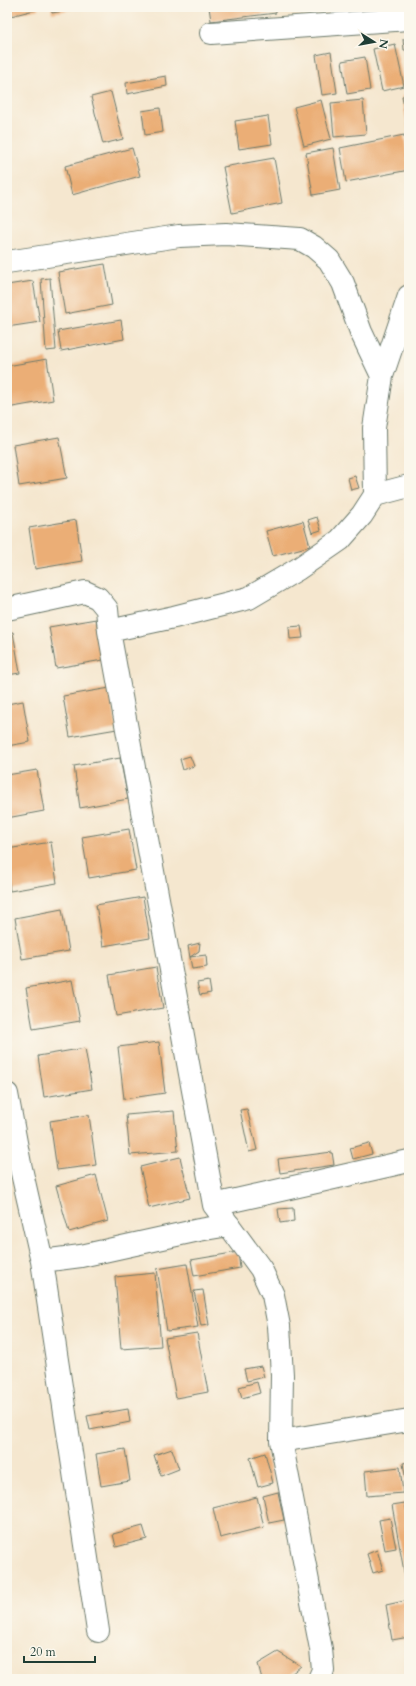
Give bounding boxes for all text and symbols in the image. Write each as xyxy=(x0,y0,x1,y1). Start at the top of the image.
north arrow xyxy=(354,22,394,62)
text: N xyxy=(375,38,392,50)
scale bar xyxy=(24,1638,95,1664)
text: 20 m xyxy=(30,1644,57,1660)

